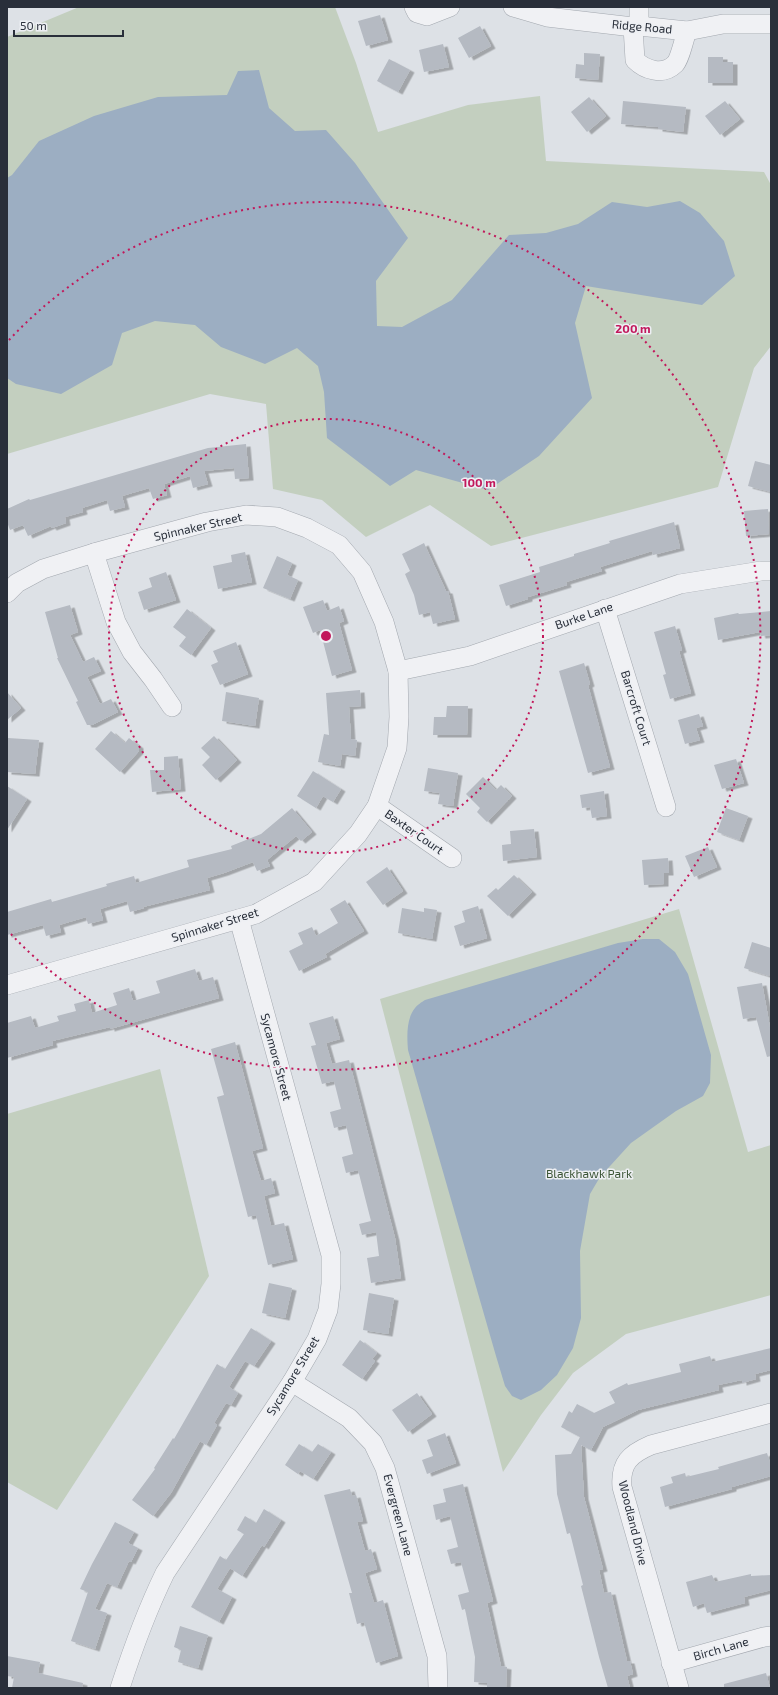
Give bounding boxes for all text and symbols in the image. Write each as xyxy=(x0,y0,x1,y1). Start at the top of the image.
scale bar xyxy=(14,12,123,38)
street label: Ridge Road xyxy=(611,16,673,36)
text: 50 m xyxy=(20,18,47,32)
text: 200 m xyxy=(615,321,651,335)
text: 100 m xyxy=(462,475,496,489)
street label: Spinnaker Street xyxy=(152,509,244,543)
street label: Burke Lane xyxy=(553,599,614,631)
centre of rings xyxy=(319,629,333,643)
street label: Barcroft Court xyxy=(619,669,655,747)
street label: Baxter Court xyxy=(383,806,447,857)
street label: Spinnaker Street xyxy=(170,904,260,944)
street label: Sycamore Street xyxy=(259,1012,295,1102)
park label: Blackhawk Park xyxy=(546,1166,632,1180)
street label: Sycamore Street xyxy=(263,1333,321,1418)
street label: Evergreen Lane xyxy=(381,1472,417,1557)
street label: Woodland Drive xyxy=(617,1479,651,1567)
street label: Birch Lane xyxy=(692,1633,750,1663)

